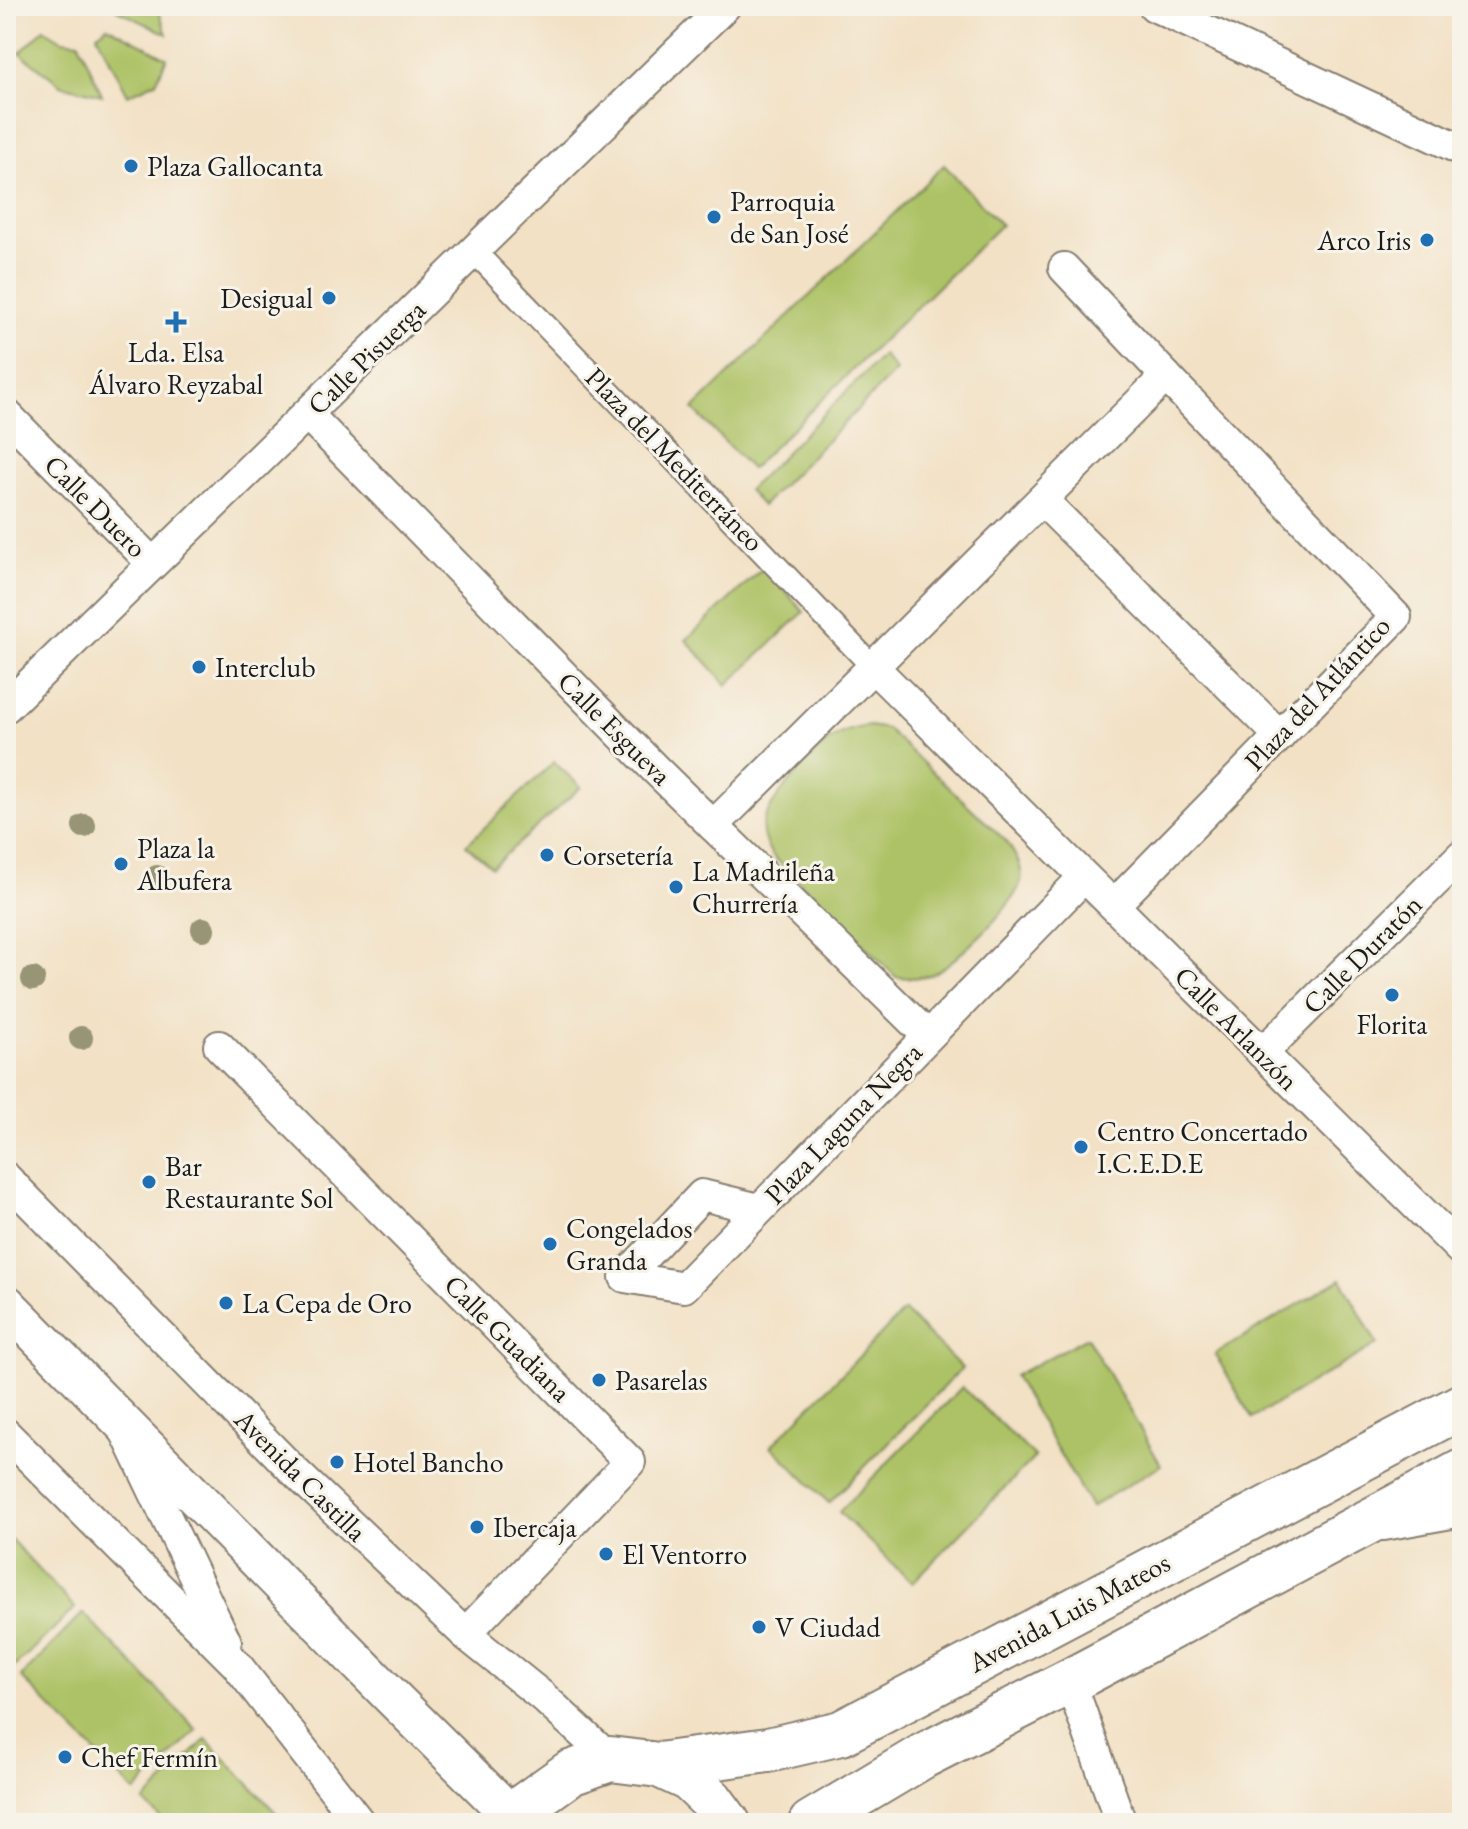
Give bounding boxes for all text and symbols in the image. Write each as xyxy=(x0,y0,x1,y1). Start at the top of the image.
place label: Plaza Gallocanta xyxy=(147,148,324,184)
marker: Plaza Gallocanta xyxy=(122,157,140,175)
place label: Parroquia de San José xyxy=(730,183,849,251)
marker: Parroquia de San José xyxy=(705,208,723,226)
place label: Arco Iris xyxy=(1316,222,1411,258)
marker: Arco Iris xyxy=(1418,231,1436,249)
place label: Desigual xyxy=(220,280,313,316)
marker: Desigual xyxy=(320,289,338,307)
street label: Calle Pisuerga xyxy=(299,291,433,422)
marker: Lda. Elsa Álvaro Reyzabal xyxy=(167,313,185,331)
place label: Lda. Elsa Álvaro Reyzabal xyxy=(88,334,264,402)
street label: Plaza del Mediterráneo xyxy=(578,359,772,559)
street label: Calle Duero xyxy=(37,447,155,565)
street label: Plaza del Atlántico xyxy=(1236,608,1398,778)
place label: Interclub xyxy=(215,649,316,685)
marker: Interclub xyxy=(190,658,208,676)
street label: Calle Esgueva xyxy=(550,663,680,793)
place label: Plaza la Albufera xyxy=(136,830,233,898)
place label: Corsetería xyxy=(563,837,674,873)
marker: Corsetería xyxy=(538,846,556,864)
place label: La Madrileña Churrería xyxy=(692,853,836,921)
marker: Plaza la Albufera xyxy=(112,855,130,873)
marker: La Madrileña Churrería xyxy=(667,878,685,896)
street label: Calle Duratón xyxy=(1295,886,1430,1021)
street label: Calle Arlanzón xyxy=(1167,958,1307,1098)
marker: Florita xyxy=(1383,986,1401,1004)
place label: Florita xyxy=(1356,1006,1428,1042)
street label: Plaza Laguna Negra xyxy=(756,1034,930,1212)
place label: Centro Concertado I.C.E.D.E xyxy=(1097,1113,1308,1181)
marker: Centro Concertado I.C.E.D.E xyxy=(1072,1138,1090,1156)
place label: Bar Restaurante Sol xyxy=(165,1148,334,1216)
marker: Bar Restaurante Sol xyxy=(140,1173,158,1191)
place label: Congelados Granda xyxy=(566,1210,693,1278)
marker: Congelados Granda xyxy=(541,1235,559,1253)
street label: Calle Guadiana xyxy=(437,1267,580,1410)
place label: La Cepa de Oro xyxy=(242,1285,412,1321)
marker: La Cepa de Oro xyxy=(217,1294,235,1312)
place label: Pasarelas xyxy=(615,1362,708,1398)
marker: Pasarelas xyxy=(590,1371,608,1389)
street label: Avenida Castilla xyxy=(226,1400,375,1549)
place label: Hotel Bancho xyxy=(353,1444,504,1480)
marker: Hotel Bancho xyxy=(328,1453,346,1471)
place label: Ibercaja xyxy=(493,1509,577,1545)
marker: Ibercaja xyxy=(468,1518,486,1536)
place label: El Ventorro xyxy=(622,1536,747,1572)
street label: Avenida Luis Mateos xyxy=(961,1544,1176,1681)
marker: El Ventorro xyxy=(597,1545,615,1563)
place label: V Ciudad xyxy=(775,1609,881,1645)
marker: V Ciudad xyxy=(750,1618,768,1636)
place label: Chef Fermín xyxy=(81,1739,218,1775)
marker: Chef Fermín xyxy=(56,1748,74,1766)

